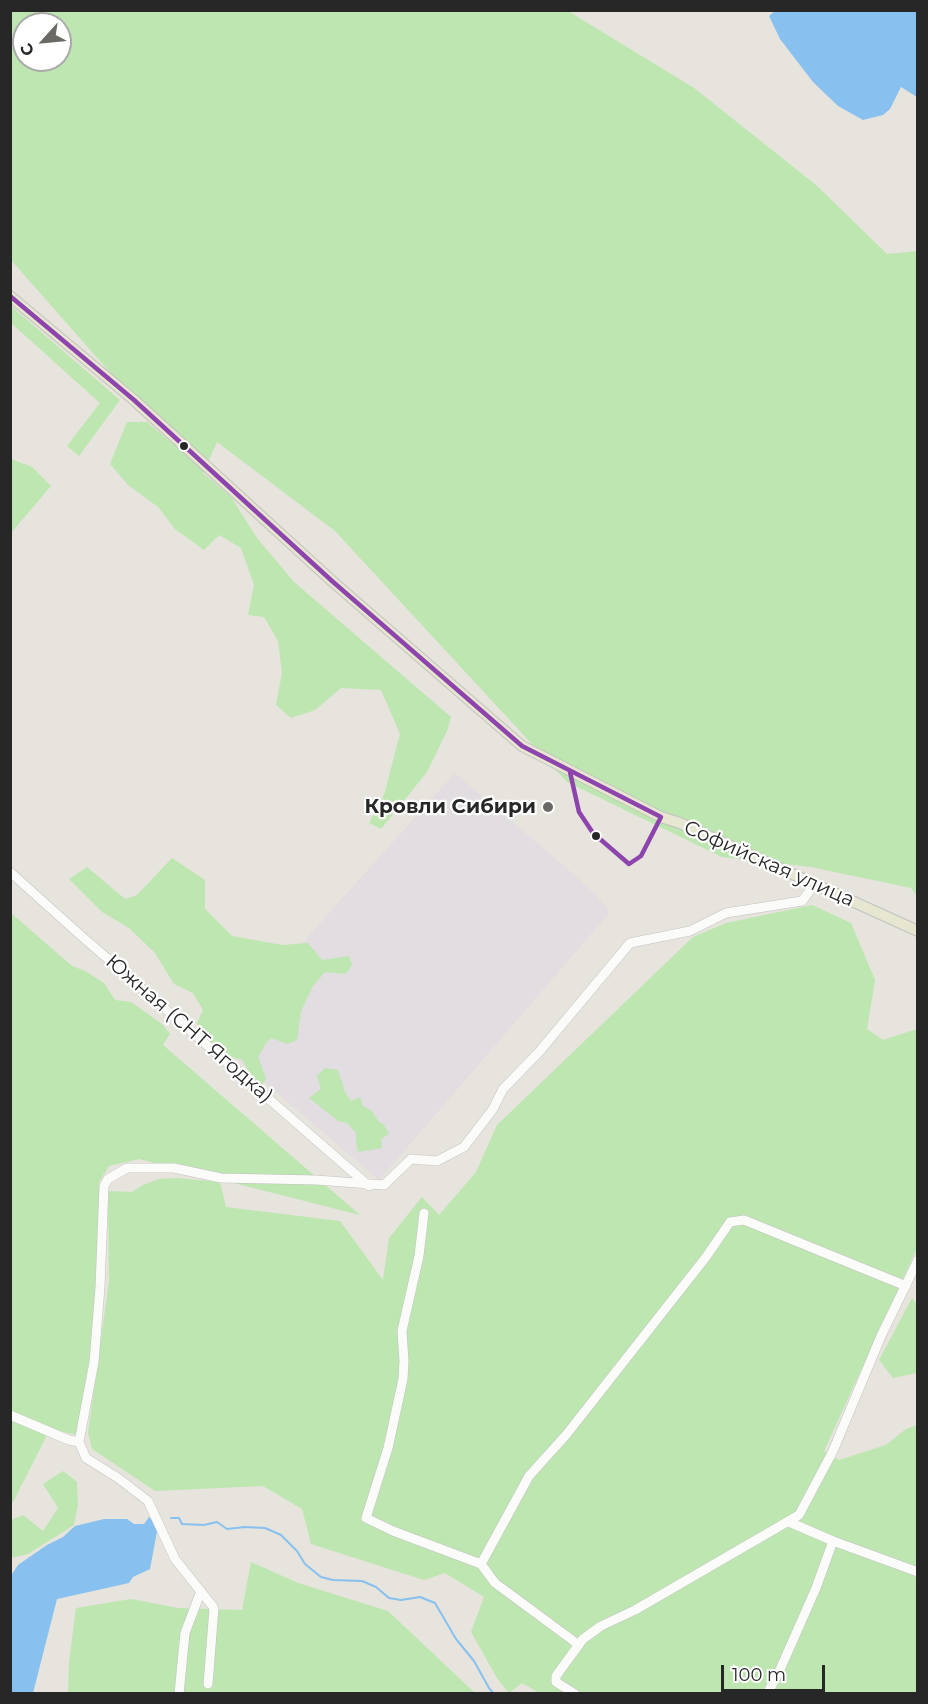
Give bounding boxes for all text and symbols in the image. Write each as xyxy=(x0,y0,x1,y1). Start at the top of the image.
north arrow xyxy=(12,12,72,72)
text: С xyxy=(16,40,38,59)
unlabelled marker xyxy=(178,440,190,452)
place label: Кровли Сибири xyxy=(364,795,536,819)
marker: Кровли Сибири xyxy=(541,800,555,814)
street label: Софийская улица xyxy=(680,816,858,912)
unlabelled marker xyxy=(590,830,602,842)
street label: Южная (СНТ Ягодка) xyxy=(100,950,278,1108)
scale bar xyxy=(724,1653,828,1691)
text: 100 m xyxy=(732,1664,786,1686)

